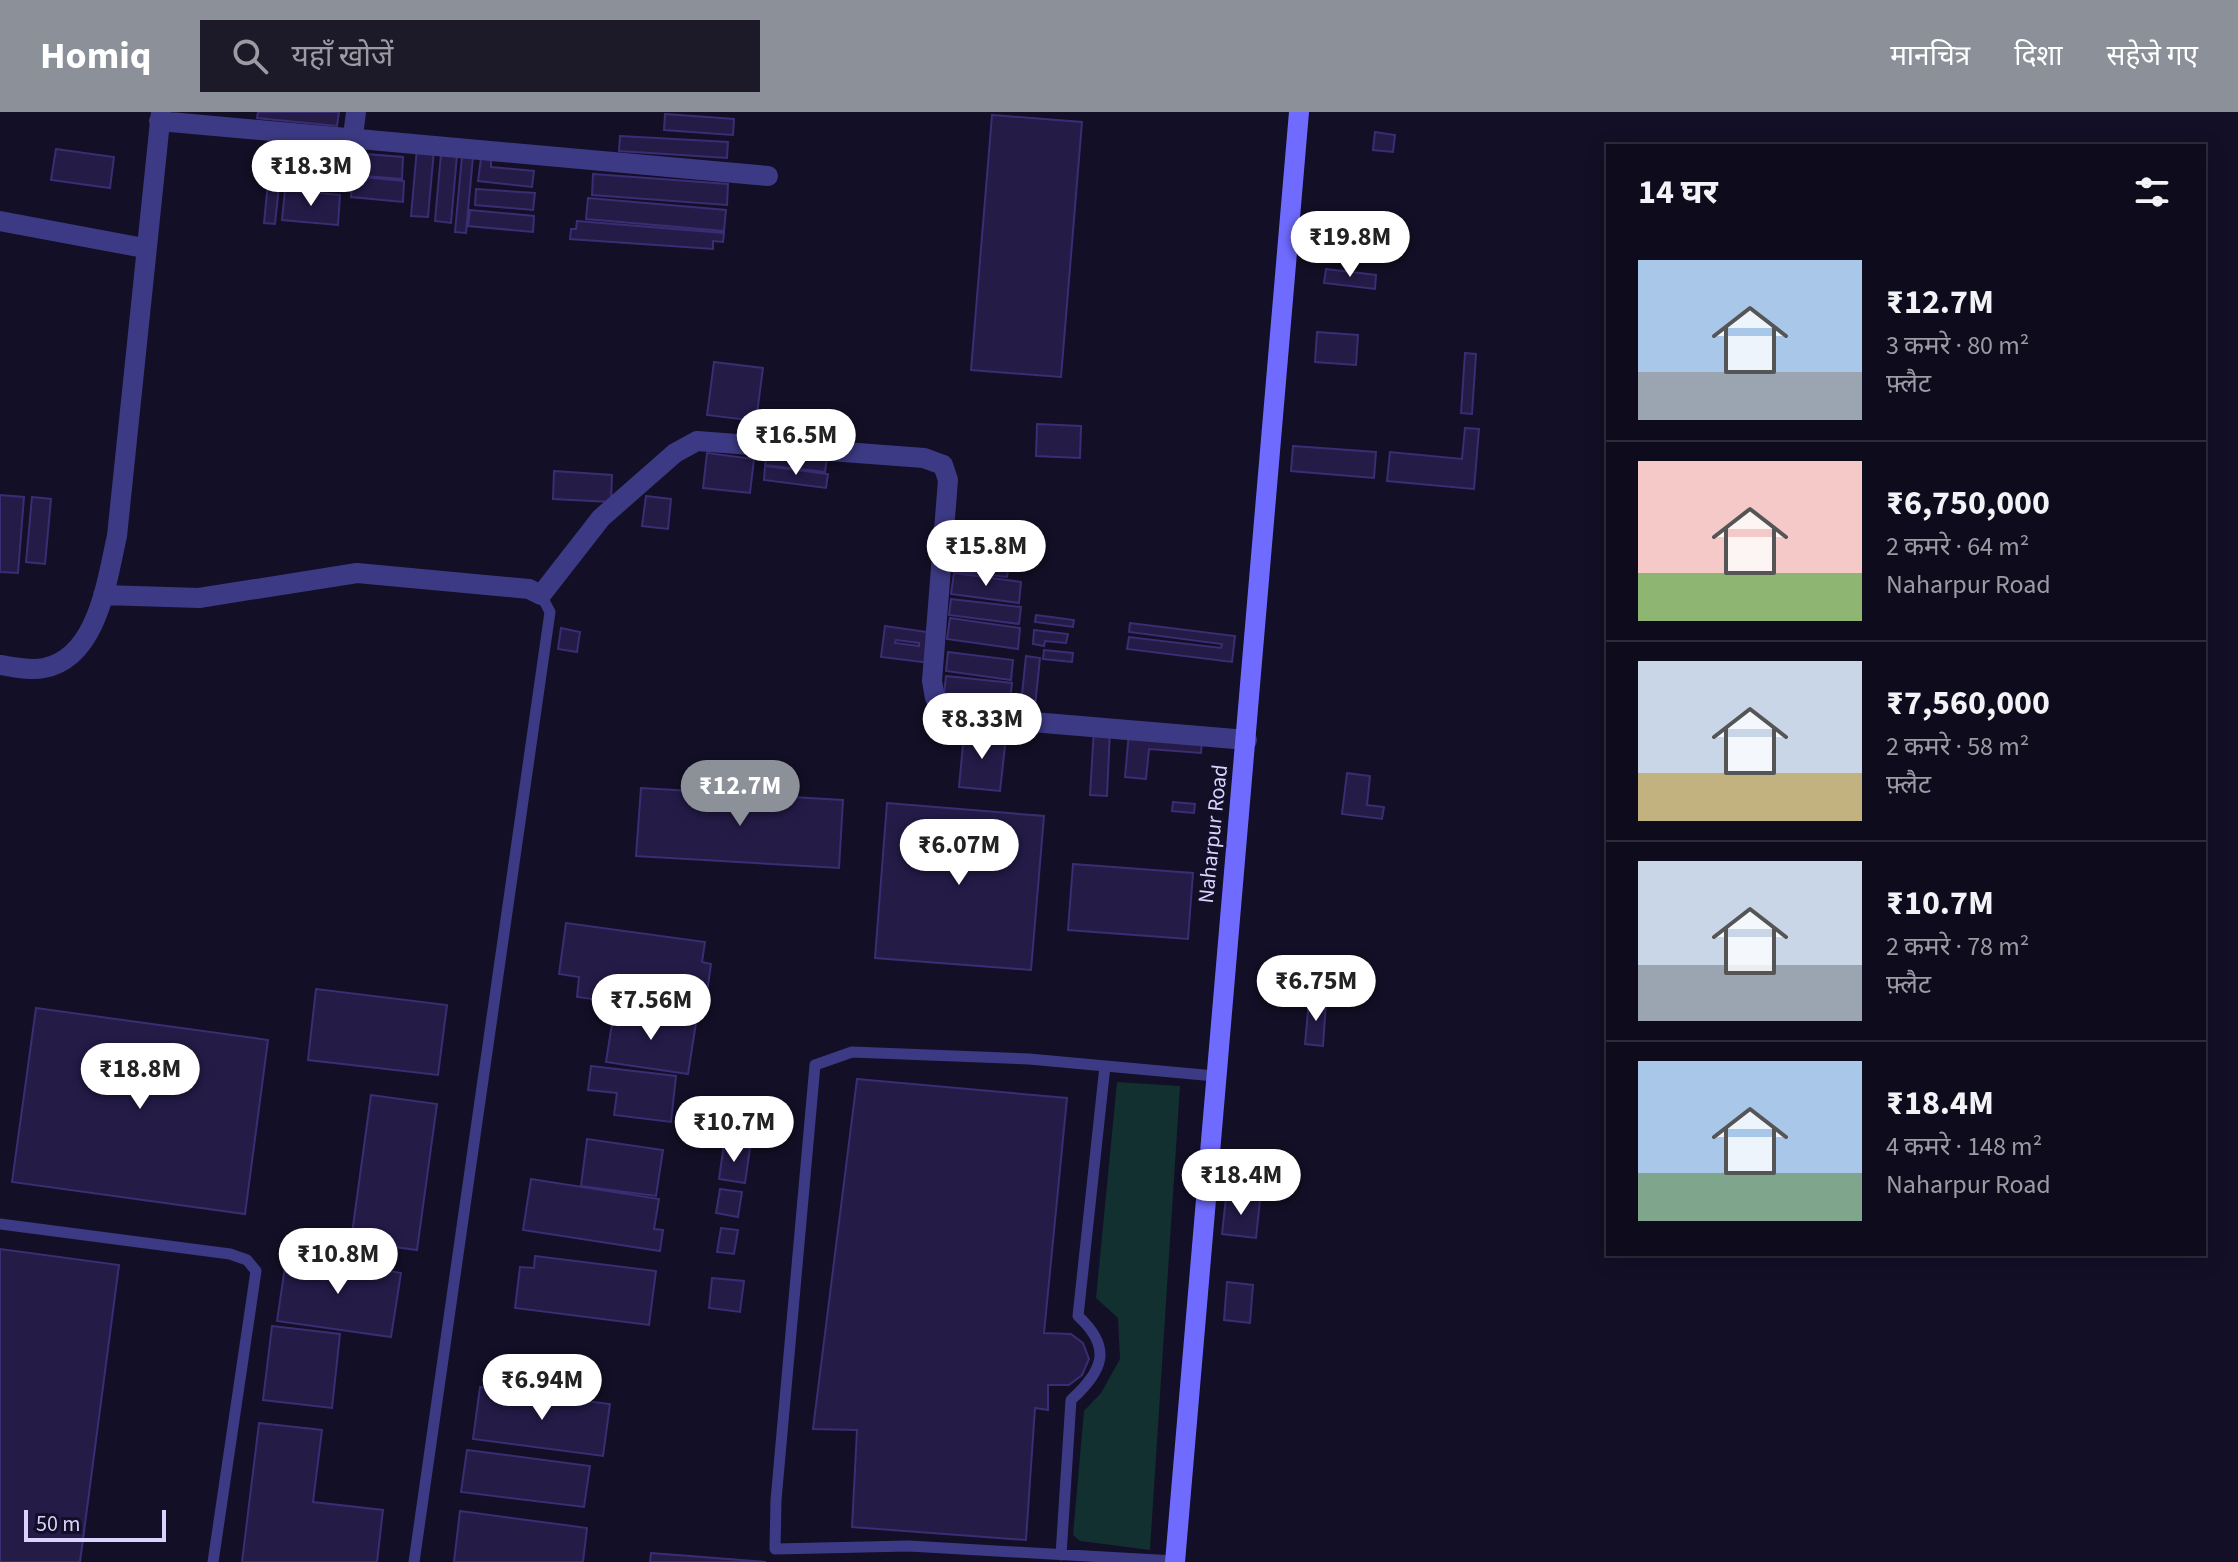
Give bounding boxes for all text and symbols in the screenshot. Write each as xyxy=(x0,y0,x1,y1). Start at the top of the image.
search box xyxy=(200,20,760,92)
text: Homiq xyxy=(40,29,152,83)
icon: search xyxy=(228,34,272,78)
text: यहाँ खोजें xyxy=(292,35,393,78)
text: मानचित्र xyxy=(1890,36,1970,76)
text: दिशा xyxy=(2014,36,2063,76)
text: सहेजे गए xyxy=(2107,36,2198,76)
pin: ₹18.3M xyxy=(246,140,376,208)
text: ₹18.3M xyxy=(270,147,352,184)
text: 14 घर xyxy=(1638,168,1718,217)
icon: filters xyxy=(2130,170,2174,214)
pin: ₹19.8M xyxy=(1285,211,1415,279)
text: ₹19.8M xyxy=(1309,218,1391,255)
text: ₹12.7M xyxy=(1886,278,1994,327)
icon: home xyxy=(1702,292,1798,388)
text: 3 कमरे · 80 m² xyxy=(1886,327,2029,364)
text: फ़्लैट xyxy=(1886,365,1931,402)
pin: ₹16.5M xyxy=(731,409,861,477)
text: ₹16.5M xyxy=(755,416,837,453)
text: ₹6,750,000 xyxy=(1886,479,2050,528)
icon: home xyxy=(1702,493,1798,589)
pin: ₹15.8M xyxy=(921,520,1051,588)
text: ₹15.8M xyxy=(945,527,1027,564)
text: 2 कमरे · 64 m² xyxy=(1886,528,2029,565)
text: Naharpur Road xyxy=(1886,566,2051,603)
text: ₹7,560,000 xyxy=(1886,679,2050,728)
pin: ₹8.33M xyxy=(917,693,1047,761)
icon: home xyxy=(1702,693,1798,789)
text: ₹8.33M xyxy=(941,700,1023,737)
text: 2 कमरे · 58 m² xyxy=(1886,728,2029,765)
pin: ₹12.7M xyxy=(675,760,805,828)
street label: Naharpur Road xyxy=(1190,763,1236,905)
text: फ़्लैट xyxy=(1886,766,1931,803)
text: ₹12.7M xyxy=(699,767,781,804)
pin: ₹6.07M xyxy=(894,819,1024,887)
text: ₹6.07M xyxy=(918,826,1000,863)
text: ₹10.7M xyxy=(1886,879,1994,928)
icon: home xyxy=(1702,893,1798,989)
text: 2 कमरे · 78 m² xyxy=(1886,928,2029,965)
pin: ₹6.75M xyxy=(1251,955,1381,1023)
text: ₹6.75M xyxy=(1275,962,1357,999)
text: फ़्लैट xyxy=(1886,966,1931,1003)
pin: ₹7.56M xyxy=(586,974,716,1042)
text: ₹7.56M xyxy=(610,981,692,1018)
pin: ₹18.8M xyxy=(75,1043,205,1111)
text: ₹18.8M xyxy=(99,1050,181,1087)
text: ₹18.4M xyxy=(1886,1079,1994,1128)
icon: home xyxy=(1702,1093,1798,1189)
pin: ₹10.7M xyxy=(669,1096,799,1164)
text: ₹10.7M xyxy=(693,1103,775,1140)
text: 4 कमरे · 148 m² xyxy=(1886,1128,2042,1165)
pin: ₹18.4M xyxy=(1176,1149,1306,1217)
text: ₹18.4M xyxy=(1200,1156,1282,1193)
text: Naharpur Road xyxy=(1886,1166,2051,1203)
pin: ₹10.8M xyxy=(273,1228,403,1296)
text: ₹10.8M xyxy=(297,1235,379,1272)
pin: ₹6.94M xyxy=(477,1354,607,1422)
text: ₹6.94M xyxy=(501,1361,583,1398)
scale bar xyxy=(24,1506,166,1542)
text: 50 m xyxy=(36,1508,81,1540)

